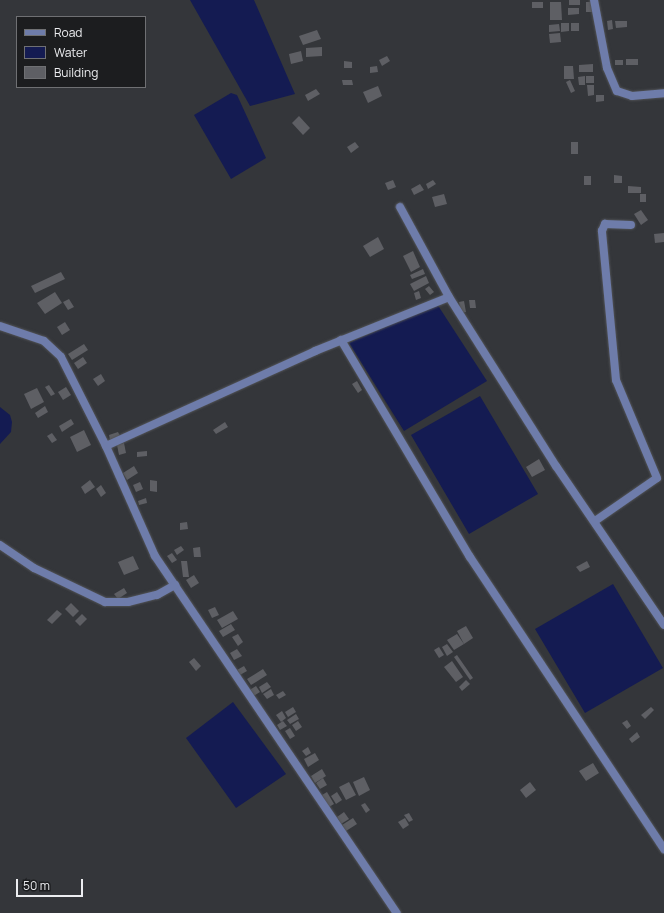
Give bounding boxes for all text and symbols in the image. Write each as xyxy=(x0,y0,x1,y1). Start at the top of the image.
legend xyxy=(16,16,146,88)
text: Road xyxy=(54,24,82,41)
text: Water xyxy=(54,44,87,61)
text: Building xyxy=(54,64,98,81)
scale bar xyxy=(18,871,85,897)
text: 50 m xyxy=(23,877,50,894)

